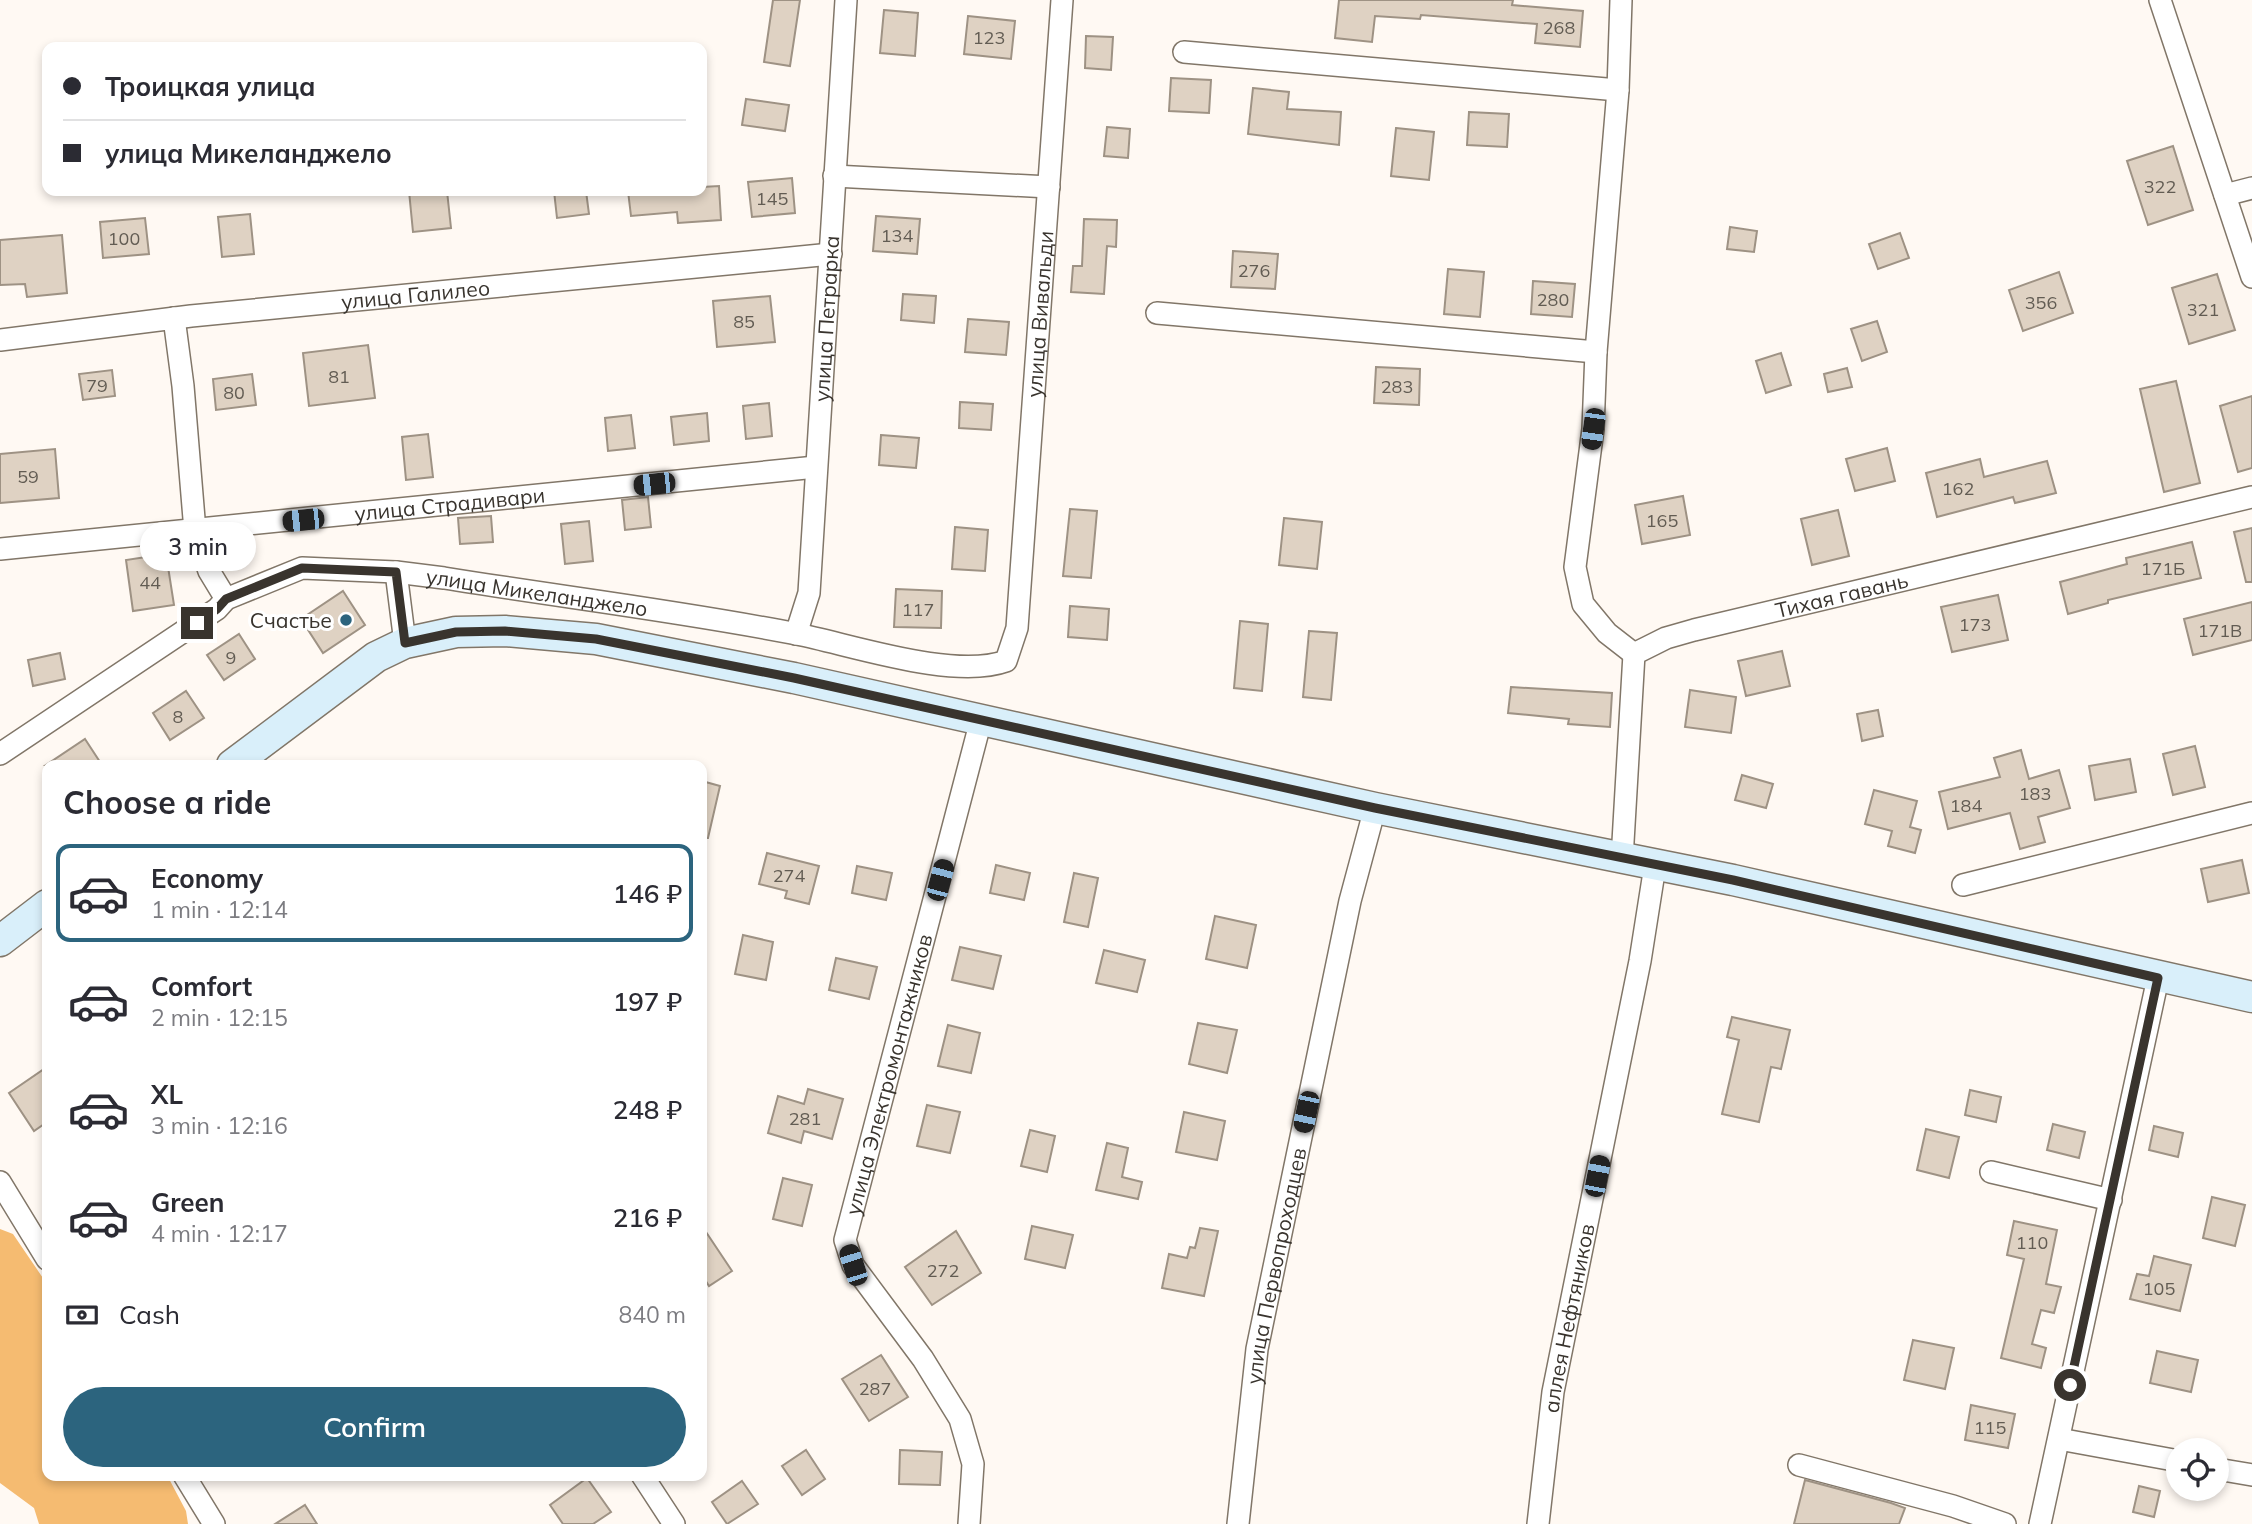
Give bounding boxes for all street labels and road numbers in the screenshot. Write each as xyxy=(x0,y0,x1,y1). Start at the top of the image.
street label: улица Вивальди xyxy=(1021,230,1058,398)
street label: улица Петрарка xyxy=(808,235,844,402)
street label: улица Галилео xyxy=(340,274,491,314)
street label: улица Страдивари xyxy=(353,481,546,526)
street label: улица Микеланджело xyxy=(425,563,650,621)
street label: Тихая гавань xyxy=(1773,566,1911,623)
street label: улица Электромонтажников xyxy=(839,931,937,1218)
street label: улица Первопроходцев xyxy=(1240,1145,1311,1386)
street label: аллея Нефтяников xyxy=(1538,1221,1600,1414)

